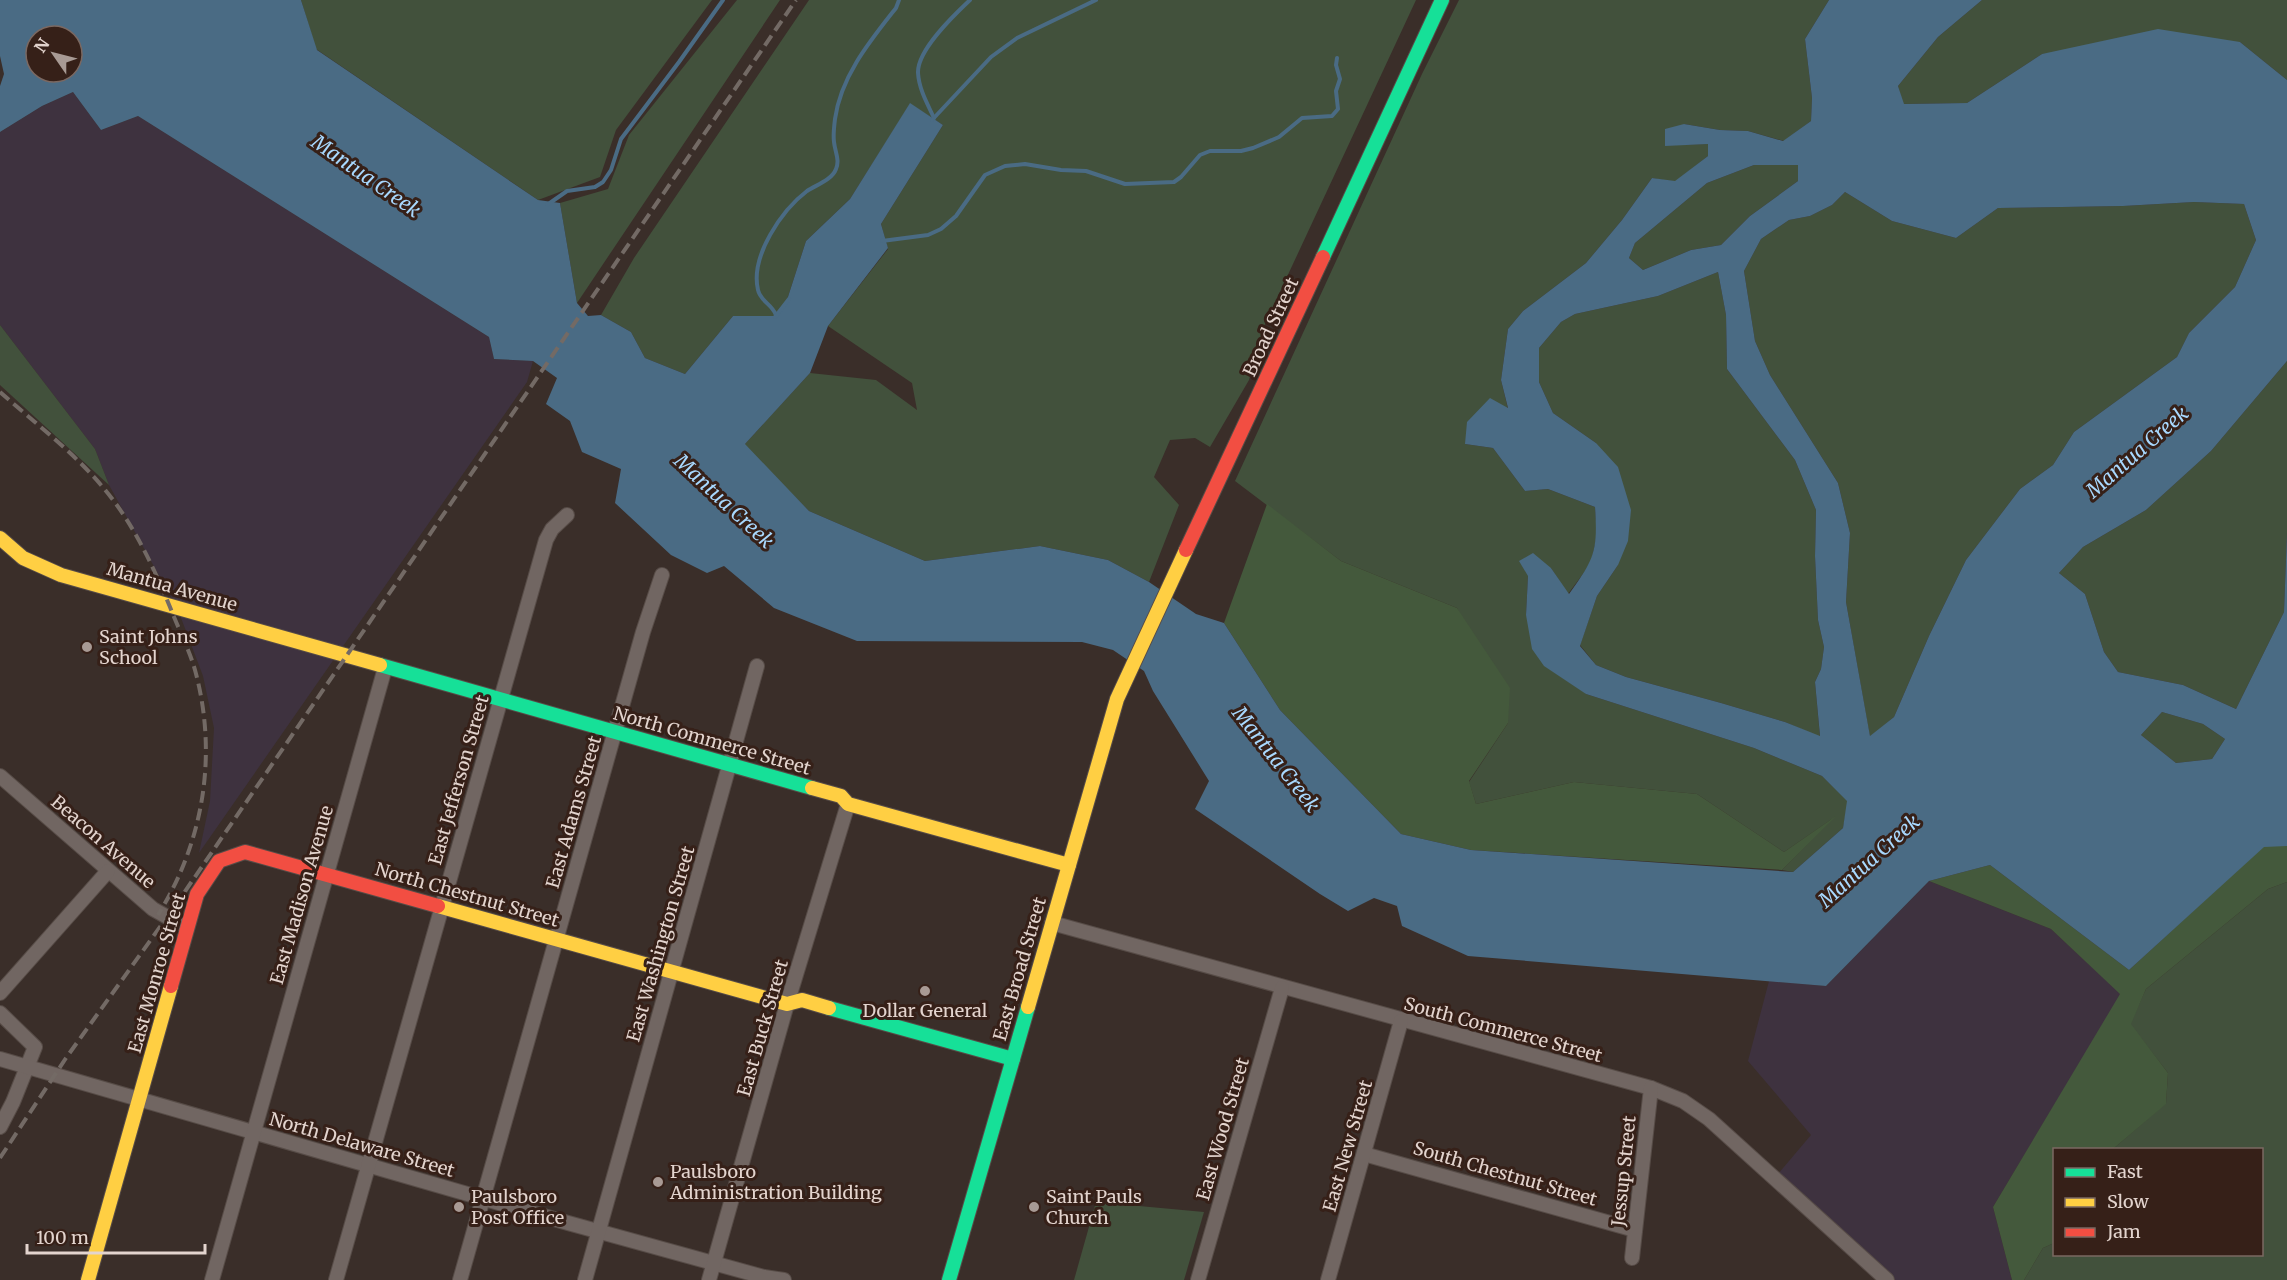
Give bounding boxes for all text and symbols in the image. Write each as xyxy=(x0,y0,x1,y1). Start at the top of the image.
north arrow xyxy=(24,24,84,84)
text: N xyxy=(30,34,54,56)
water label: Mantua Creek xyxy=(306,128,426,222)
street label: Broad Street xyxy=(1238,274,1304,380)
water label: Mantua Creek xyxy=(2080,400,2193,503)
water label: Mantua Creek xyxy=(669,447,779,553)
street label: Mantua Avenue xyxy=(104,557,240,616)
place label: Saint Johns School xyxy=(99,625,198,669)
marker: Saint Johns School xyxy=(80,640,94,654)
street label: East Jefferson Street xyxy=(423,692,494,867)
water label: Mantua Creek xyxy=(1227,700,1325,817)
street label: North Commerce Street xyxy=(611,701,813,780)
street label: East Adams Street xyxy=(541,733,606,891)
street label: Beacon Avenue xyxy=(47,790,160,893)
street label: East Madison Avenue xyxy=(265,803,338,987)
water label: Mantua Creek xyxy=(1812,809,1924,913)
street label: East Washington Street xyxy=(622,843,700,1044)
street label: North Chestnut Street xyxy=(373,857,562,932)
street label: East Monroe Street xyxy=(123,890,190,1056)
street label: East Broad Street xyxy=(988,894,1051,1043)
street label: East Buck Street xyxy=(732,957,793,1099)
marker: Dollar General xyxy=(918,984,932,998)
street label: South Commerce Street xyxy=(1401,992,1605,1067)
place label: Dollar General xyxy=(863,999,988,1022)
street label: East Wood Street xyxy=(1191,1055,1254,1203)
street label: East New Street xyxy=(1318,1077,1377,1214)
street label: North Delaware Street xyxy=(267,1107,457,1182)
street label: Jessup Street xyxy=(1606,1114,1641,1228)
street label: South Chestnut Street xyxy=(1411,1136,1600,1211)
legend xyxy=(2053,1148,2263,1256)
place label: Paulsboro Administration Building xyxy=(669,1160,882,1204)
text: Fast xyxy=(2107,1160,2143,1183)
marker: Paulsboro Administration Building xyxy=(651,1175,665,1189)
place label: Paulsboro Post Office xyxy=(471,1185,564,1229)
place label: Saint Pauls Church xyxy=(1046,1185,1142,1229)
text: Slow xyxy=(2107,1190,2150,1213)
marker: Paulsboro Post Office xyxy=(452,1200,466,1214)
marker: Saint Pauls Church xyxy=(1027,1200,1041,1214)
scale bar xyxy=(27,1217,206,1255)
text: Jam xyxy=(2106,1220,2141,1243)
text: 100 m xyxy=(36,1226,89,1249)

